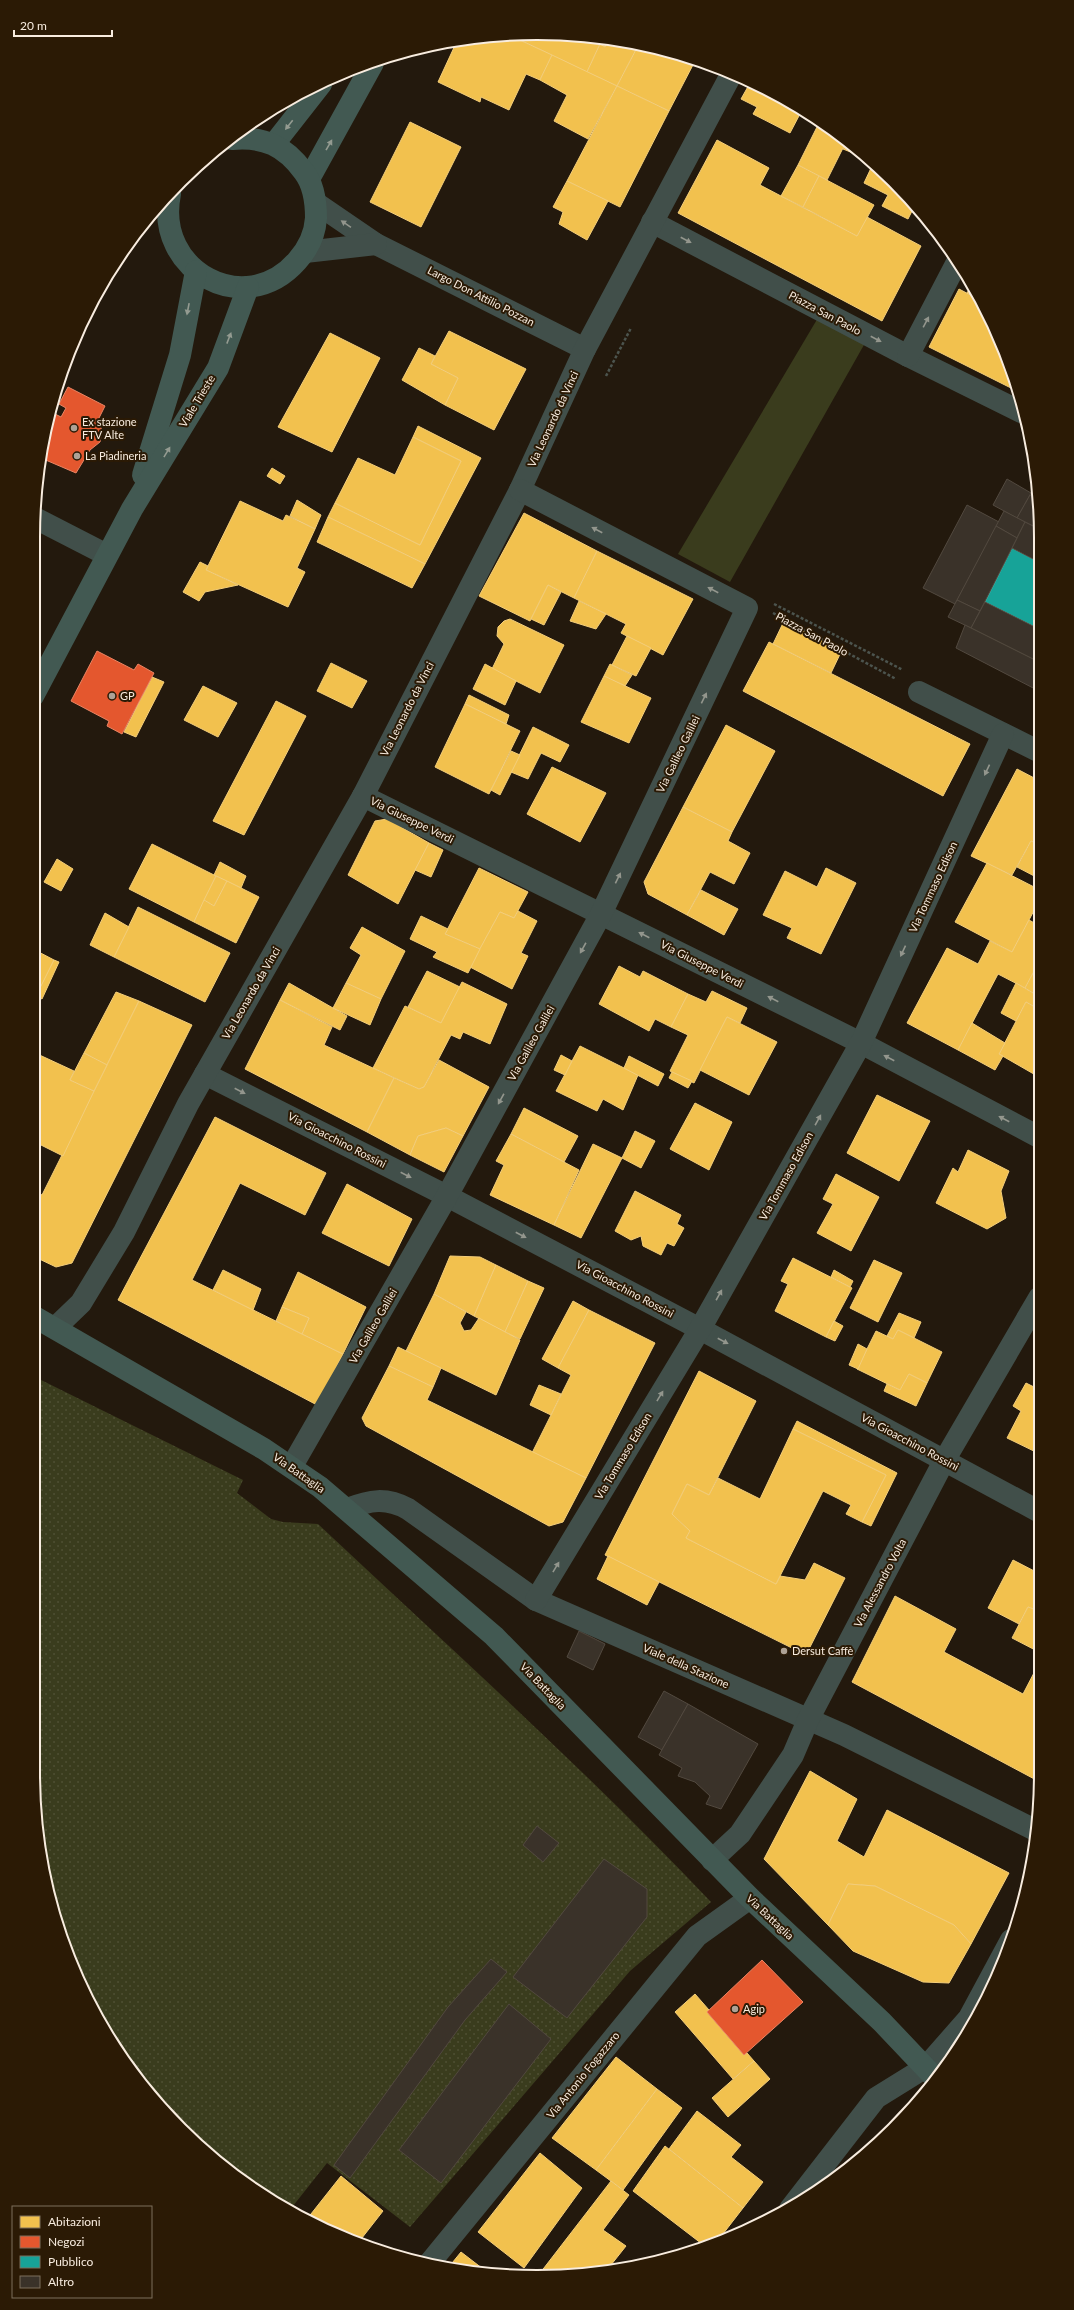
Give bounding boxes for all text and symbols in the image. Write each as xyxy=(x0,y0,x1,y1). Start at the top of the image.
scale bar xyxy=(14,12,112,38)
text: 20 m xyxy=(20,18,47,33)
one-way arrow xyxy=(284,119,293,130)
one-way arrow xyxy=(325,139,332,151)
one-way arrow xyxy=(341,220,351,228)
one-way arrow xyxy=(681,236,692,243)
street label: Largo Don Attilio Pozzan xyxy=(426,263,537,328)
street label: Piazza San Paolo xyxy=(787,288,864,337)
one-way arrow xyxy=(185,303,191,316)
one-way arrow xyxy=(922,316,929,327)
one-way arrow xyxy=(226,331,232,343)
one-way arrow xyxy=(870,336,882,343)
street label: Via Leonardo da Vinci xyxy=(525,368,581,469)
street label: Viale Trieste xyxy=(176,372,217,429)
place label: Ex stazione FTV Alte xyxy=(82,415,137,441)
marker: Ex stazione FTV Alte xyxy=(69,423,79,433)
one-way arrow xyxy=(163,447,171,457)
place label: La Piadineria xyxy=(85,449,146,462)
marker: La Piadineria xyxy=(72,451,82,461)
one-way arrow xyxy=(592,527,603,533)
one-way arrow xyxy=(707,587,719,593)
street label: Piazza San Paolo xyxy=(774,609,851,658)
street label: Via Leonardo da Vinci xyxy=(377,659,436,758)
place label: GP xyxy=(120,689,135,702)
marker: GP xyxy=(107,691,117,701)
one-way arrow xyxy=(701,692,707,704)
street label: Via Galileo Galilei xyxy=(653,713,702,795)
one-way arrow xyxy=(984,764,990,775)
street label: Via Giuseppe Verdi xyxy=(368,794,456,846)
street label: Via Tommaso Edison xyxy=(906,839,959,934)
one-way arrow xyxy=(615,873,621,884)
one-way arrow xyxy=(639,932,650,938)
street label: Via Giuseppe Verdi xyxy=(659,937,746,990)
one-way arrow xyxy=(579,942,586,954)
street label: Via Leonardo da Vinci xyxy=(219,944,282,1041)
one-way arrow xyxy=(900,946,906,957)
one-way arrow xyxy=(768,996,779,1003)
street label: Via Galileo Galilei xyxy=(504,1002,557,1083)
one-way arrow xyxy=(883,1055,895,1061)
one-way arrow xyxy=(234,1088,246,1094)
one-way arrow xyxy=(497,1093,504,1105)
street label: Via Gioacchino Rossini xyxy=(286,1109,389,1170)
one-way arrow xyxy=(814,1114,821,1126)
one-way arrow xyxy=(999,1115,1010,1122)
street label: Via Tommaso Edison xyxy=(756,1129,815,1222)
one-way arrow xyxy=(400,1172,412,1178)
one-way arrow xyxy=(515,1232,527,1238)
street label: Via Gioacchino Rossini xyxy=(574,1257,677,1320)
street label: Via Galileo Galilei xyxy=(346,1286,399,1366)
one-way arrow xyxy=(716,1289,723,1301)
one-way arrow xyxy=(717,1338,729,1344)
one-way arrow xyxy=(656,1390,663,1402)
street label: Via Tommaso Edison xyxy=(592,1410,654,1501)
street label: Via Gioacchino Rossini xyxy=(859,1410,962,1473)
street label: Via Battaglia xyxy=(271,1450,328,1495)
street label: Via Alessandro Volta xyxy=(851,1536,908,1629)
one-way arrow xyxy=(552,1562,560,1572)
street label: Viale della Stazione xyxy=(641,1641,732,1690)
place label: Dersut Caffè xyxy=(792,1644,854,1657)
marker: Dersut Caffè xyxy=(779,1646,789,1656)
street label: Via Battaglia xyxy=(518,1659,569,1712)
street label: Via Battaglia xyxy=(744,1891,797,1942)
place label: Agip xyxy=(743,2002,765,2015)
marker: Agip xyxy=(730,2004,740,2014)
street label: Via Antonio Fogazzaro xyxy=(544,2029,622,2121)
legend xyxy=(12,2206,152,2298)
text: Abitazioni xyxy=(48,2214,101,2229)
text: Negozi xyxy=(48,2234,85,2249)
text: Pubblico xyxy=(48,2254,94,2269)
text: Altro xyxy=(48,2274,74,2289)

